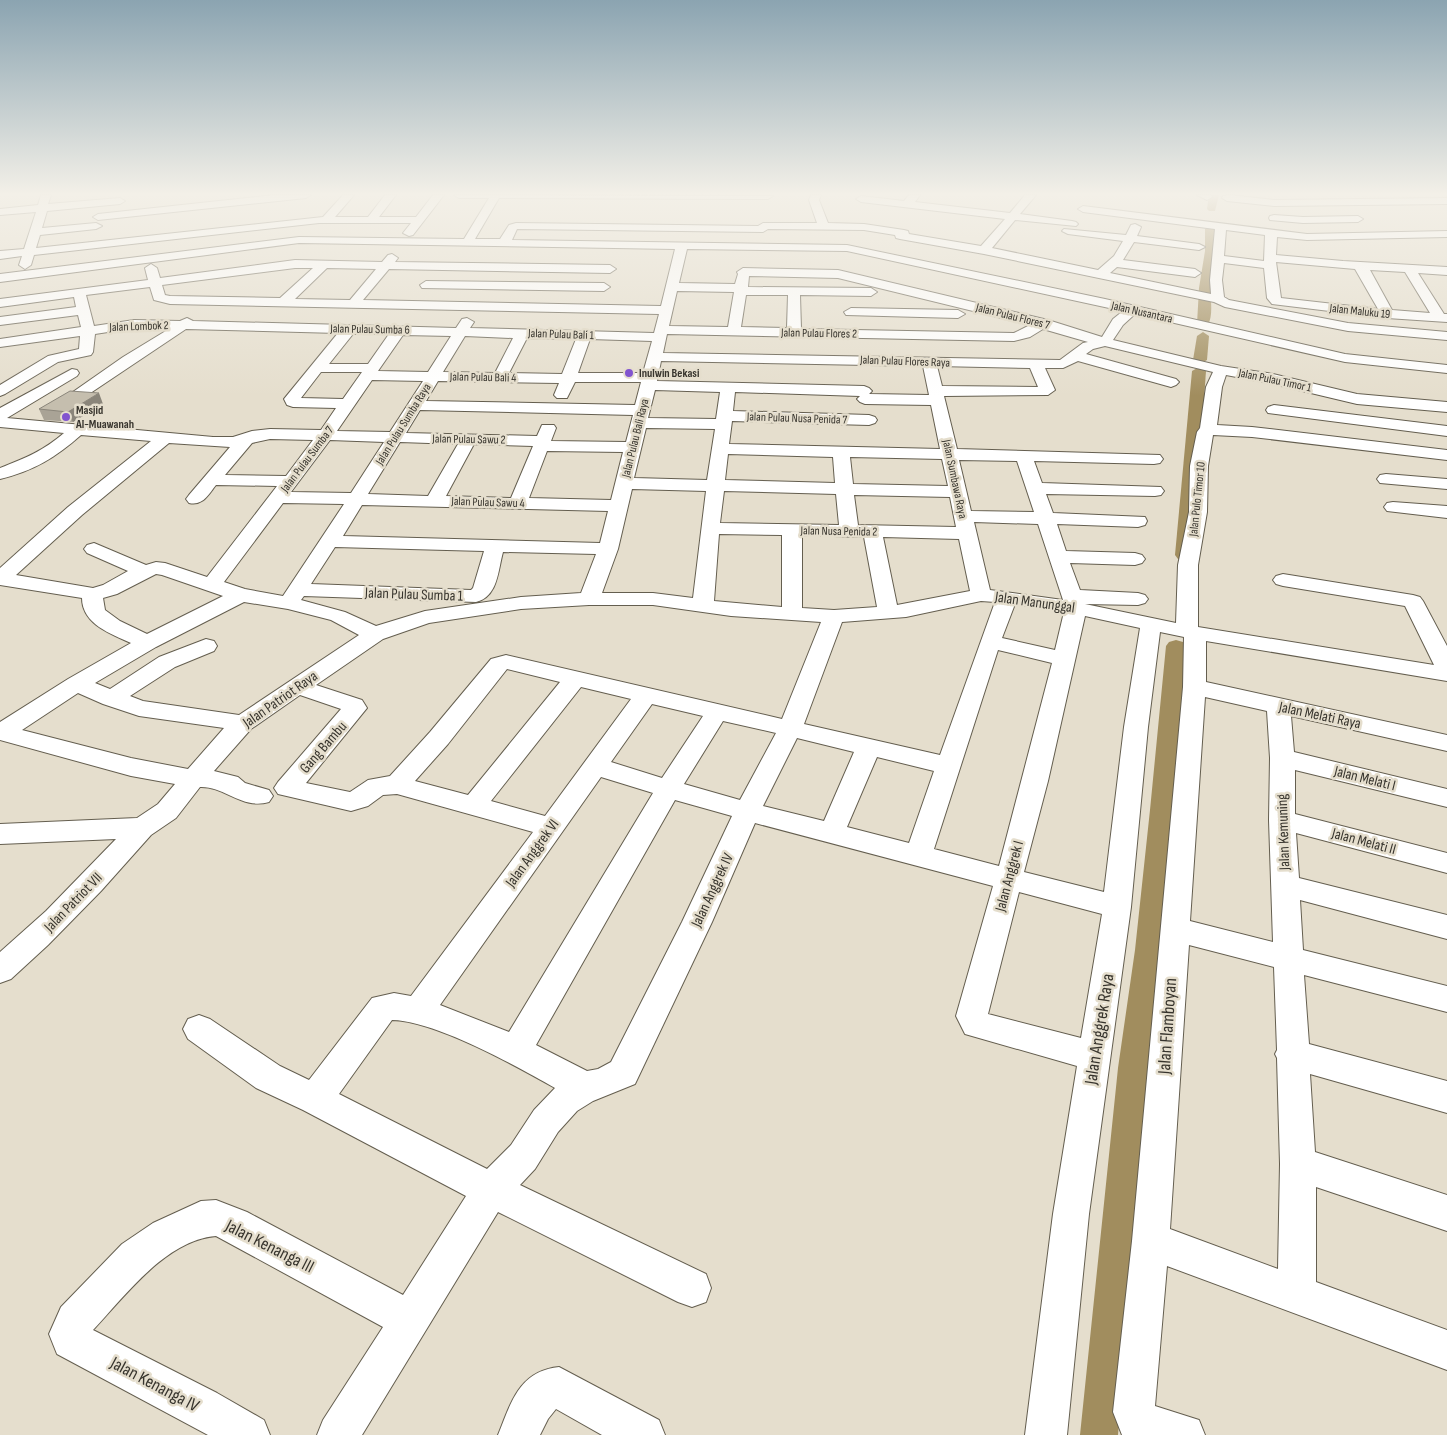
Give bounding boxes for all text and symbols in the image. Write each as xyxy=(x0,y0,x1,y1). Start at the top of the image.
street label: Jalan Nusantara xyxy=(1109,298,1174,327)
street label: Jalan Pulau Flores 7 xyxy=(973,300,1052,333)
street label: Jalan Maluku 19 xyxy=(1328,301,1391,322)
street label: Jalan Lombok 2 xyxy=(108,318,169,335)
street label: Jalan Pulau Sumba 6 xyxy=(329,321,410,338)
street label: Jalan Pulau Flores 2 xyxy=(780,325,857,342)
street label: Jalan Pulau Bali 1 xyxy=(527,326,595,343)
street label: Jalan Pulau Flores Raya xyxy=(859,352,951,371)
street label: Jalan Pulau Timor 1 xyxy=(1236,365,1314,396)
place label: Inulwin Bekasi xyxy=(639,366,699,381)
marker: Inulwin Bekasi xyxy=(623,367,635,379)
street label: Jalan Pulau Bali 4 xyxy=(449,369,516,386)
street label: Jalan Pulau Sumba Raya xyxy=(372,380,435,469)
street label: Jalan Pulau Bali Raya xyxy=(618,397,653,480)
place label: Masjid Al-Muawanah xyxy=(75,403,134,432)
street label: Jalan Pulau Nusa Penida 7 xyxy=(746,409,848,428)
marker: Masjid Al-Muawanah xyxy=(60,411,72,423)
street label: Jalan Pulau Sumba 7 xyxy=(277,423,337,496)
street label: Jalan Pulau Sawu 2 xyxy=(431,431,506,448)
street label: Jalan Sumbawa Raya xyxy=(939,437,970,520)
street label: Jalan Pulo Timor 10 xyxy=(1186,461,1209,538)
street label: Jalan Pulau Sawu 4 xyxy=(450,494,525,511)
street label: Jalan Nusa Penida 2 xyxy=(800,523,877,540)
street label: Jalan Pulau Sumba 1 xyxy=(364,583,464,606)
street label: Jalan Manunggal xyxy=(993,587,1076,617)
street label: Jalan Patriot Raya xyxy=(238,667,321,733)
street label: Jalan Melati Raya xyxy=(1276,697,1363,733)
street label: Gang Bambu xyxy=(296,717,351,777)
street label: Jalan Melati I xyxy=(1331,761,1398,795)
street label: Jalan Kemuning xyxy=(1273,794,1294,871)
street label: Jalan Anggrek VI xyxy=(501,816,563,892)
street label: Jalan Melati II xyxy=(1329,824,1398,859)
street label: Jalan Anggrek I xyxy=(991,839,1028,915)
street label: Jalan Anggrek IV xyxy=(687,850,738,931)
street label: Jalan Patriot VII xyxy=(40,868,107,937)
street label: Jalan Anggrek Raya xyxy=(1080,972,1119,1087)
street label: Jalan Flamboyan xyxy=(1154,977,1181,1076)
street label: Jalan Kenanga III xyxy=(221,1215,318,1278)
street label: Jalan Kenanga IV xyxy=(106,1352,203,1417)

